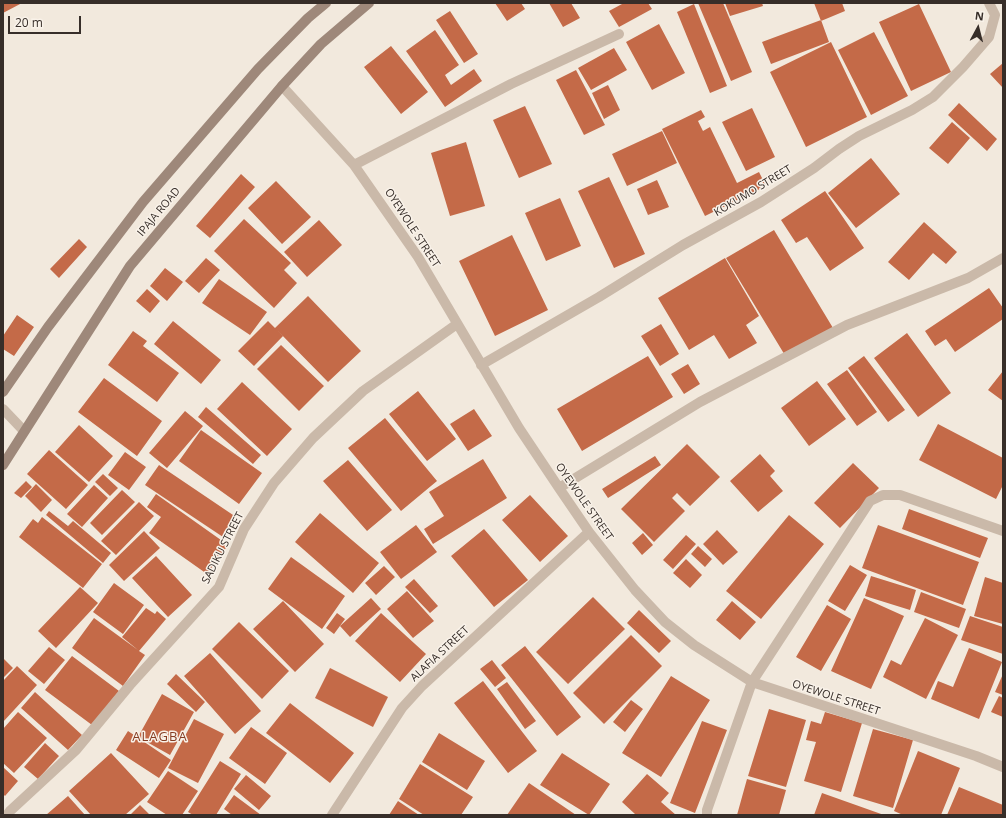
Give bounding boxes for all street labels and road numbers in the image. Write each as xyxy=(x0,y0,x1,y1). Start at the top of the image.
street label: KOKUMO STREET xyxy=(712,163,794,219)
street label: IPAJA ROAD xyxy=(135,185,183,239)
street label: OYEWOLE STREET xyxy=(382,186,442,270)
street label: OYEWOLE STREET xyxy=(552,461,616,543)
street label: SADIKU STREET xyxy=(199,510,247,586)
street label: ALAFIA STREET xyxy=(408,623,472,685)
street label: OYEWOLE STREET xyxy=(790,678,882,718)

